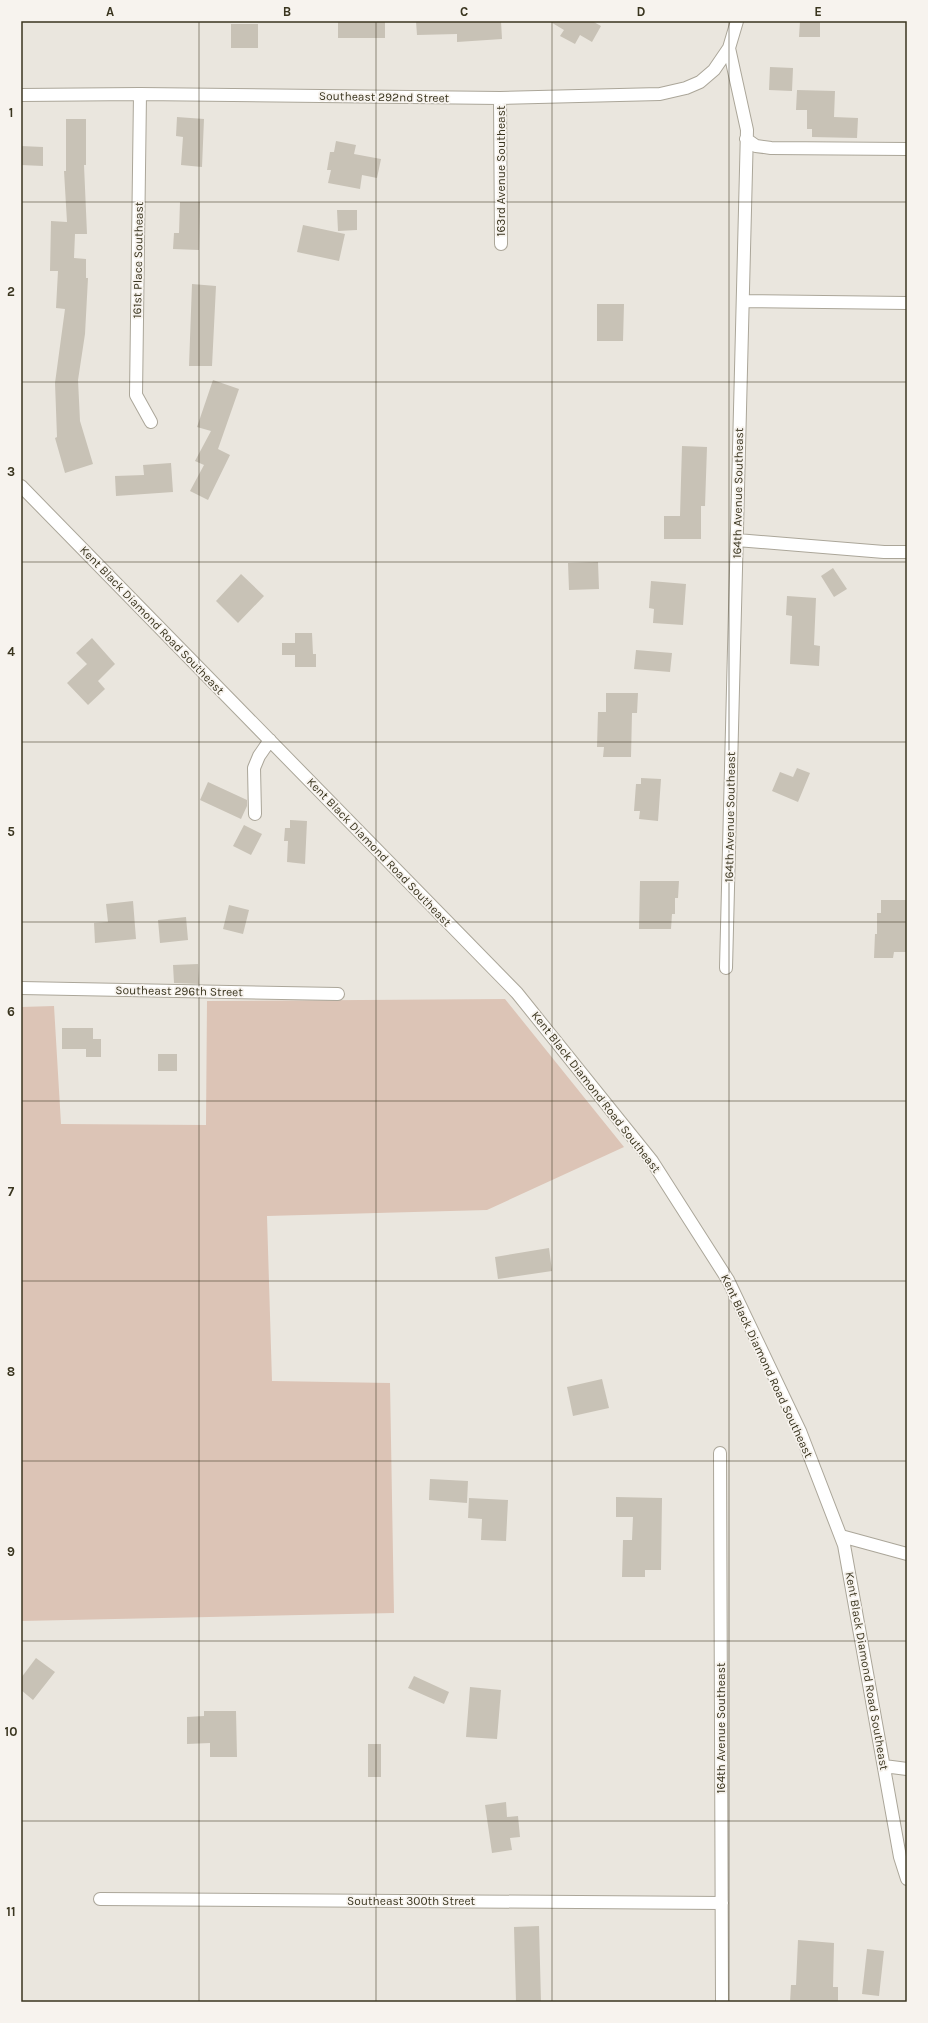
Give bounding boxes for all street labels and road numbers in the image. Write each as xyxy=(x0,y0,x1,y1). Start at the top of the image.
street label: Southeast 292nd Street xyxy=(319,89,450,105)
street label: 163rd Avenue Southeast xyxy=(494,105,508,236)
street label: 161st Place Southeast xyxy=(130,201,146,318)
street label: 164th Avenue Southeast xyxy=(730,427,746,559)
street label: Kent Black Diamond Road Southeast xyxy=(77,543,227,698)
street label: 164th Avenue Southeast xyxy=(722,751,738,883)
street label: Kent Black Diamond Road Southeast xyxy=(304,775,454,930)
street label: Southeast 296th Street xyxy=(115,983,243,999)
street label: Kent Black Diamond Road Southeast xyxy=(529,1008,664,1176)
street label: Kent Black Diamond Road Southeast xyxy=(718,1272,816,1461)
street label: Kent Black Diamond Road Southeast xyxy=(843,1571,891,1772)
street label: 164th Avenue Southeast xyxy=(714,1662,728,1793)
street label: Southeast 300th Street xyxy=(347,1894,476,1908)

